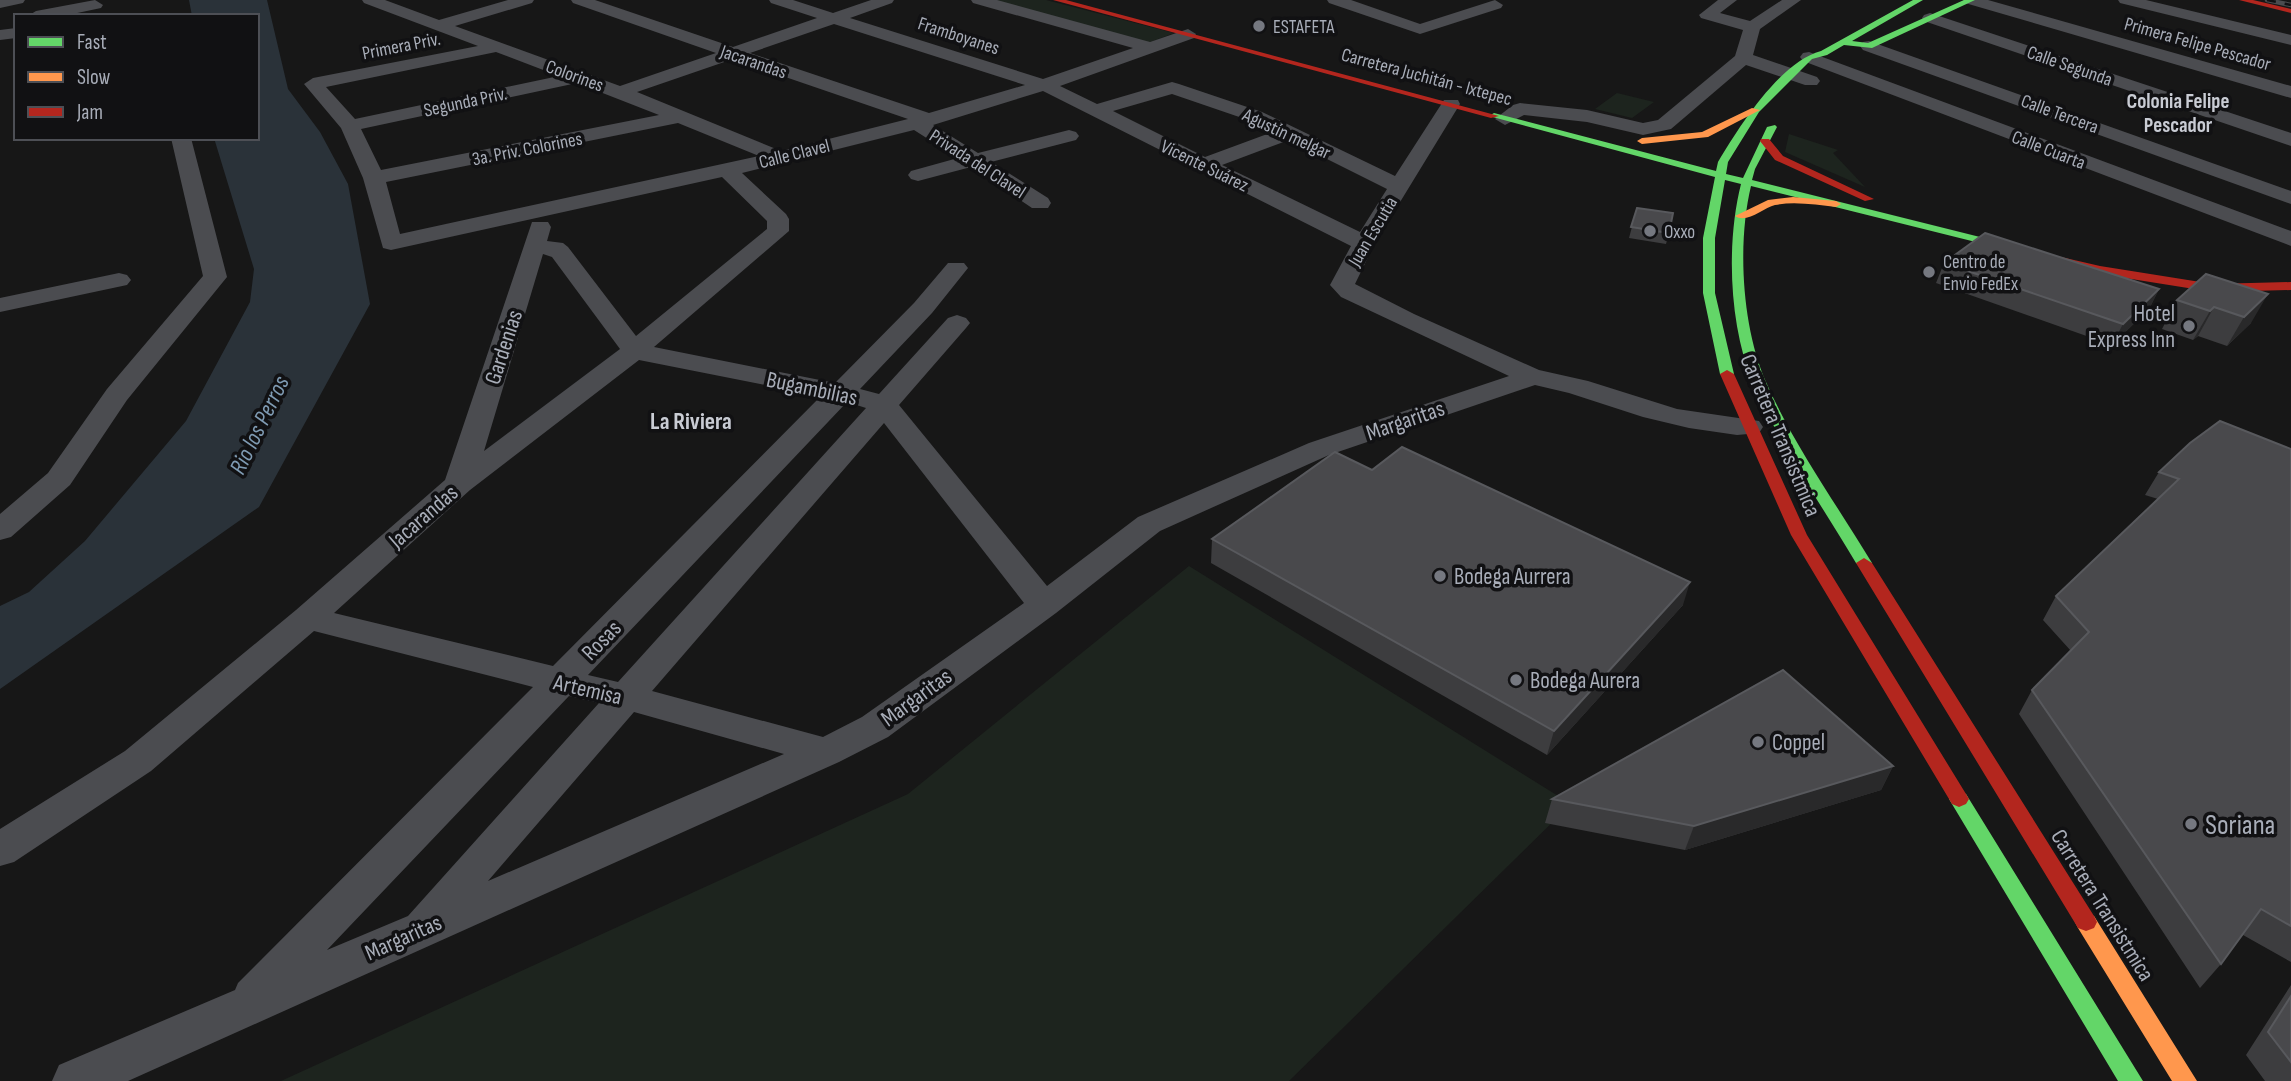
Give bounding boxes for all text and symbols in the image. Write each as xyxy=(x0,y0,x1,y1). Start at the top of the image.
street label: Framboyanes xyxy=(915,12,1002,60)
street label: Primera Felipe Pescador xyxy=(2122,13,2274,76)
legend xyxy=(14,14,259,140)
place label: ESTAFETA xyxy=(1273,16,1335,39)
marker: ESTAFETA xyxy=(1251,18,1267,34)
street label: Primera Priv. xyxy=(360,28,442,65)
text: Fast xyxy=(77,30,107,55)
street label: Jacarandas xyxy=(716,40,790,85)
street label: Calle Segunda xyxy=(2024,41,2115,92)
street label: Carretera Juchitán - Ixtepec xyxy=(1339,44,1514,111)
street label: Colorines xyxy=(542,55,607,98)
text: Slow xyxy=(77,65,111,90)
street label: Segunda Priv. xyxy=(422,82,509,123)
district label: Colonia Felipe Pescador xyxy=(2127,89,2229,138)
street label: Calle Tercera xyxy=(2018,90,2101,139)
text: Jam xyxy=(76,100,103,125)
street label: Agustín melgar xyxy=(1238,104,1335,165)
street label: Privada del Clavel xyxy=(925,125,1030,204)
street label: Calle Cuarta xyxy=(2008,126,2089,175)
street label: 3a. Priv. Colorines xyxy=(470,127,584,171)
street label: Calle Clavel xyxy=(757,135,832,174)
street label: Vicente Suárez xyxy=(1157,135,1252,198)
street label: Juan Escutia xyxy=(1343,193,1403,272)
place label: Oxxo xyxy=(1664,221,1695,244)
marker: Oxxo xyxy=(1642,223,1658,239)
place label: Centro de Envio FedEx xyxy=(1943,251,2018,296)
marker: Centro de Envio FedEx xyxy=(1921,264,1937,280)
place label: Hotel Express Inn xyxy=(2088,300,2175,354)
street label: Gardenias xyxy=(479,307,529,388)
marker: Hotel Express Inn xyxy=(2181,318,2197,334)
street label: Carretera Transistmica xyxy=(1733,350,1827,521)
street label: Bugambilias xyxy=(764,366,860,412)
water label: Rio los Perros xyxy=(223,371,296,479)
street label: Margaritas xyxy=(1362,395,1448,447)
district label: La Riviera xyxy=(650,407,732,436)
street label: Jacarandas xyxy=(382,479,464,555)
place label: Bodega Aurrera xyxy=(1454,563,1571,591)
marker: Bodega Aurrera xyxy=(1432,568,1448,584)
street label: Rosas xyxy=(576,615,627,667)
street label: Margaritas xyxy=(876,663,958,733)
place label: Bodega Aurera xyxy=(1530,667,1640,695)
street label: Artemisa xyxy=(550,668,625,711)
marker: Bodega Aurera xyxy=(1508,672,1524,688)
place label: Coppel xyxy=(1772,729,1825,757)
marker: Coppel xyxy=(1750,734,1766,750)
place label: Soriana xyxy=(2205,809,2275,842)
marker: Soriana xyxy=(2183,816,2199,832)
street label: Carretera Transistmica xyxy=(2044,824,2160,987)
street label: Margaritas xyxy=(361,909,446,967)

